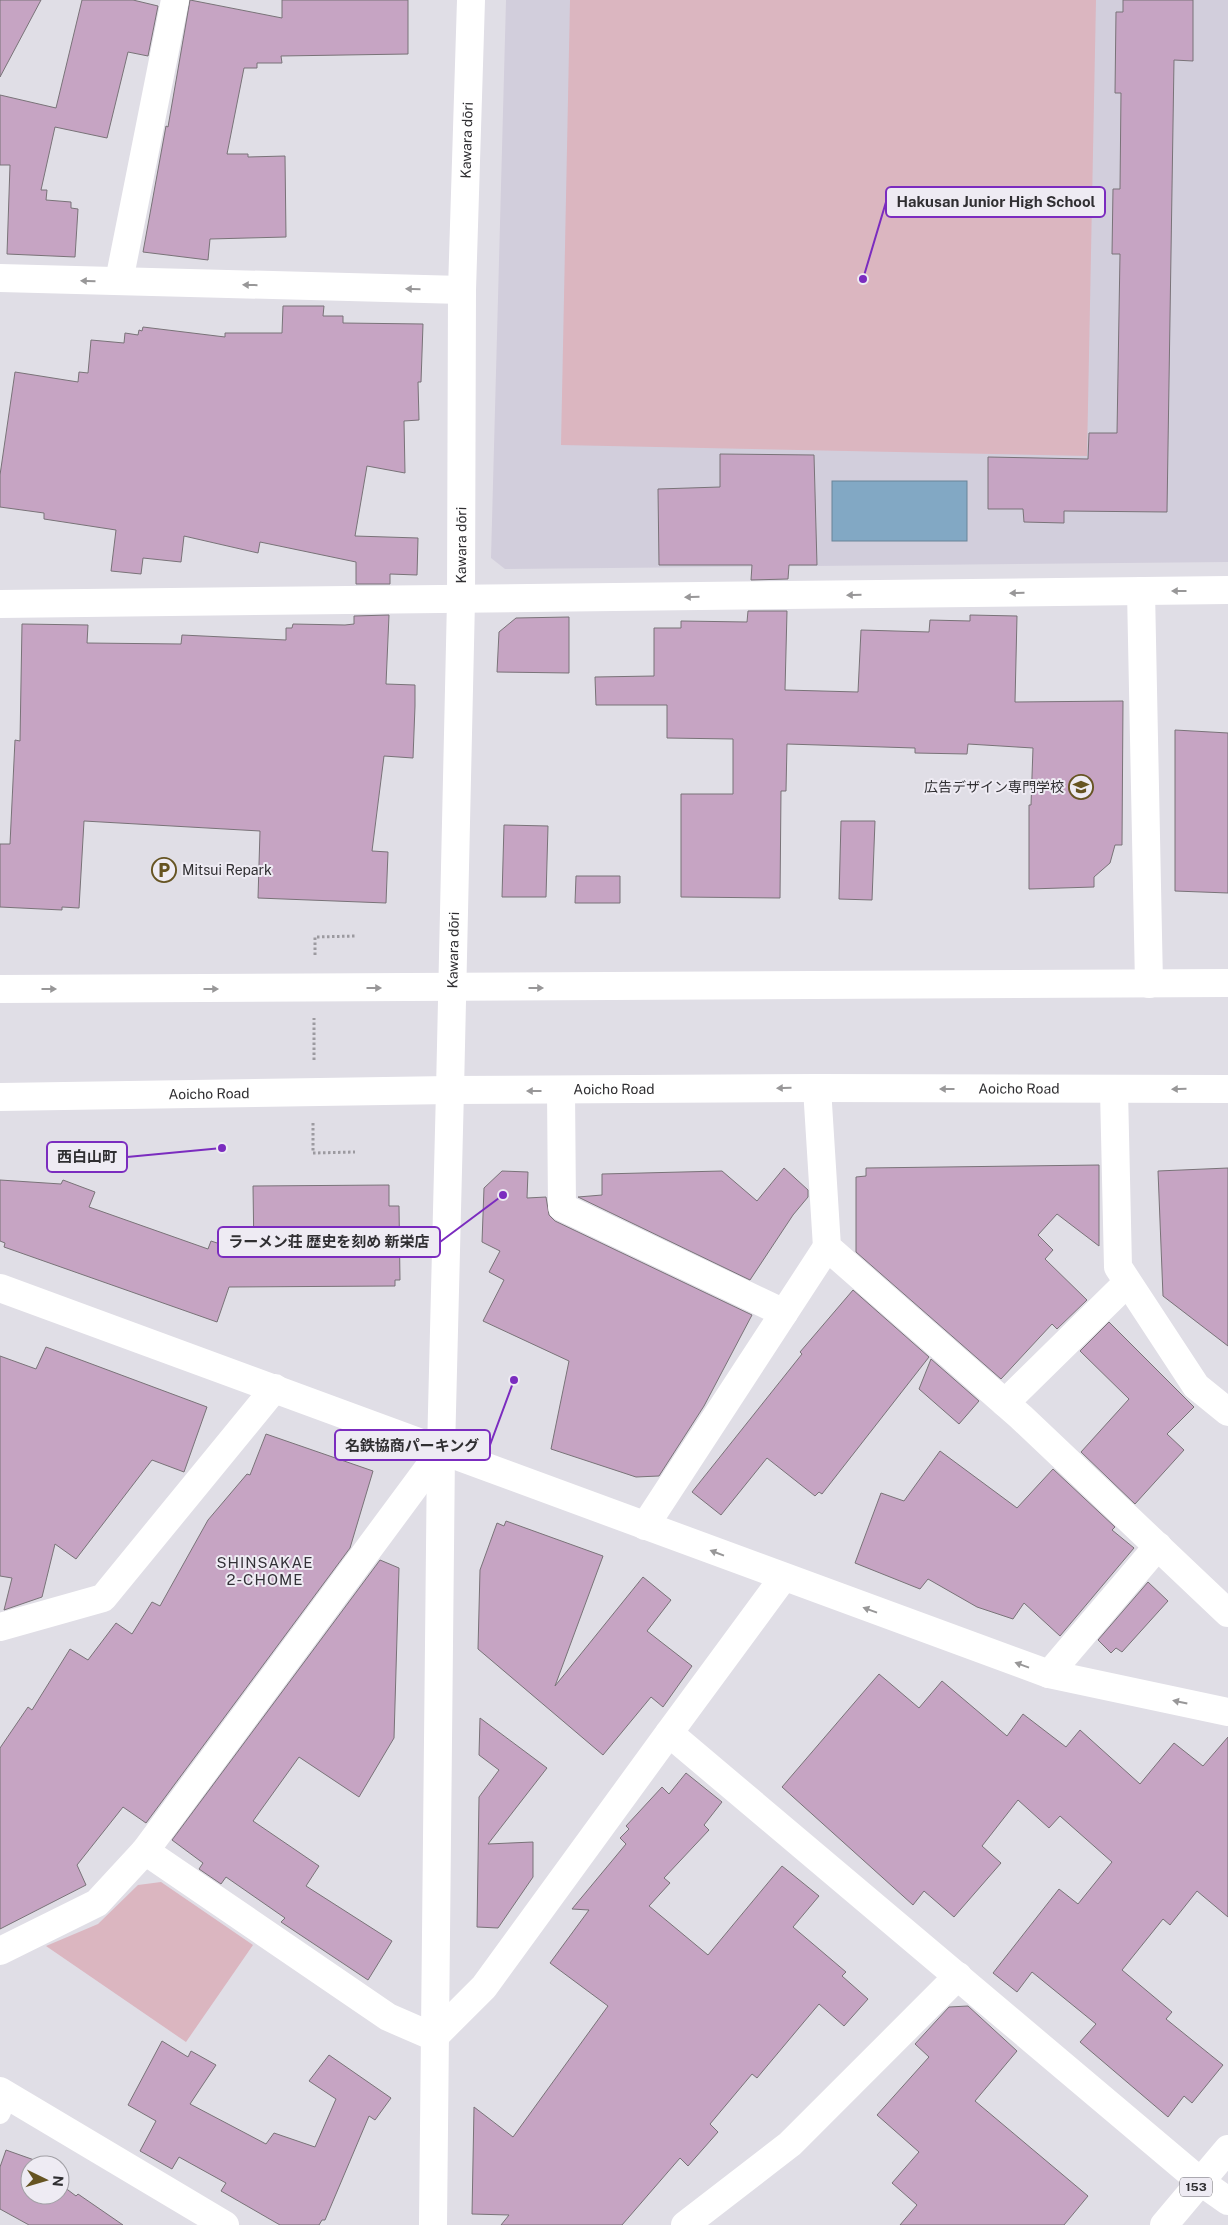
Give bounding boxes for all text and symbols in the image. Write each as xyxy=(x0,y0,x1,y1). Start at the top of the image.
street label: Kawara dōri xyxy=(457,102,476,179)
callout: Hakusan Junior High School xyxy=(886,187,1105,217)
text: Hakusan Junior High School xyxy=(896,193,1096,210)
one-way arrow xyxy=(80,277,96,285)
one-way arrow xyxy=(242,281,258,289)
one-way arrow xyxy=(405,284,421,292)
street label: Kawara dōri xyxy=(453,507,469,584)
one-way arrow xyxy=(1171,587,1187,595)
one-way arrow xyxy=(1009,589,1025,597)
one-way arrow xyxy=(846,591,862,599)
one-way arrow xyxy=(684,593,700,601)
school or university icon: 広告デザイン専門学校 xyxy=(1068,774,1094,800)
place label: 広告デザイン専門学校 xyxy=(924,779,1064,795)
parking icon: Mitsui Repark xyxy=(151,857,177,883)
place label: Mitsui Repark xyxy=(182,862,272,878)
street label: Kawara dōri xyxy=(444,911,462,989)
one-way arrow xyxy=(366,984,382,992)
one-way arrow xyxy=(528,984,544,992)
one-way arrow xyxy=(41,985,57,993)
one-way arrow xyxy=(203,985,219,993)
street label: Aoicho Road xyxy=(978,1080,1060,1097)
street label: Aoicho Road xyxy=(573,1081,655,1097)
one-way arrow xyxy=(776,1084,792,1092)
street label: Aoicho Road xyxy=(168,1085,250,1102)
one-way arrow xyxy=(939,1085,955,1093)
one-way arrow xyxy=(1171,1085,1187,1093)
one-way arrow xyxy=(526,1087,542,1095)
callout: 西白山町 xyxy=(47,1142,127,1172)
text: 西白山町 xyxy=(57,1148,117,1165)
callout: ラーメン荘 歴史を刻め 新栄店 xyxy=(218,1227,440,1257)
text: ラーメン荘 歴史を刻め 新栄店 xyxy=(228,1233,430,1250)
callout: 名鉄協商パーキング xyxy=(335,1430,490,1460)
text: 名鉄協商パーキング xyxy=(345,1437,479,1454)
one-way arrow xyxy=(709,1549,724,1557)
district label: SHINSAKAE 2-CHOME xyxy=(217,1554,313,1588)
one-way arrow xyxy=(862,1606,877,1613)
one-way arrow xyxy=(1015,1661,1030,1668)
one-way arrow xyxy=(1173,1698,1188,1706)
north arrow xyxy=(20,2155,70,2205)
text: N xyxy=(50,2175,66,2187)
road number: 153 xyxy=(1180,2178,1212,2196)

